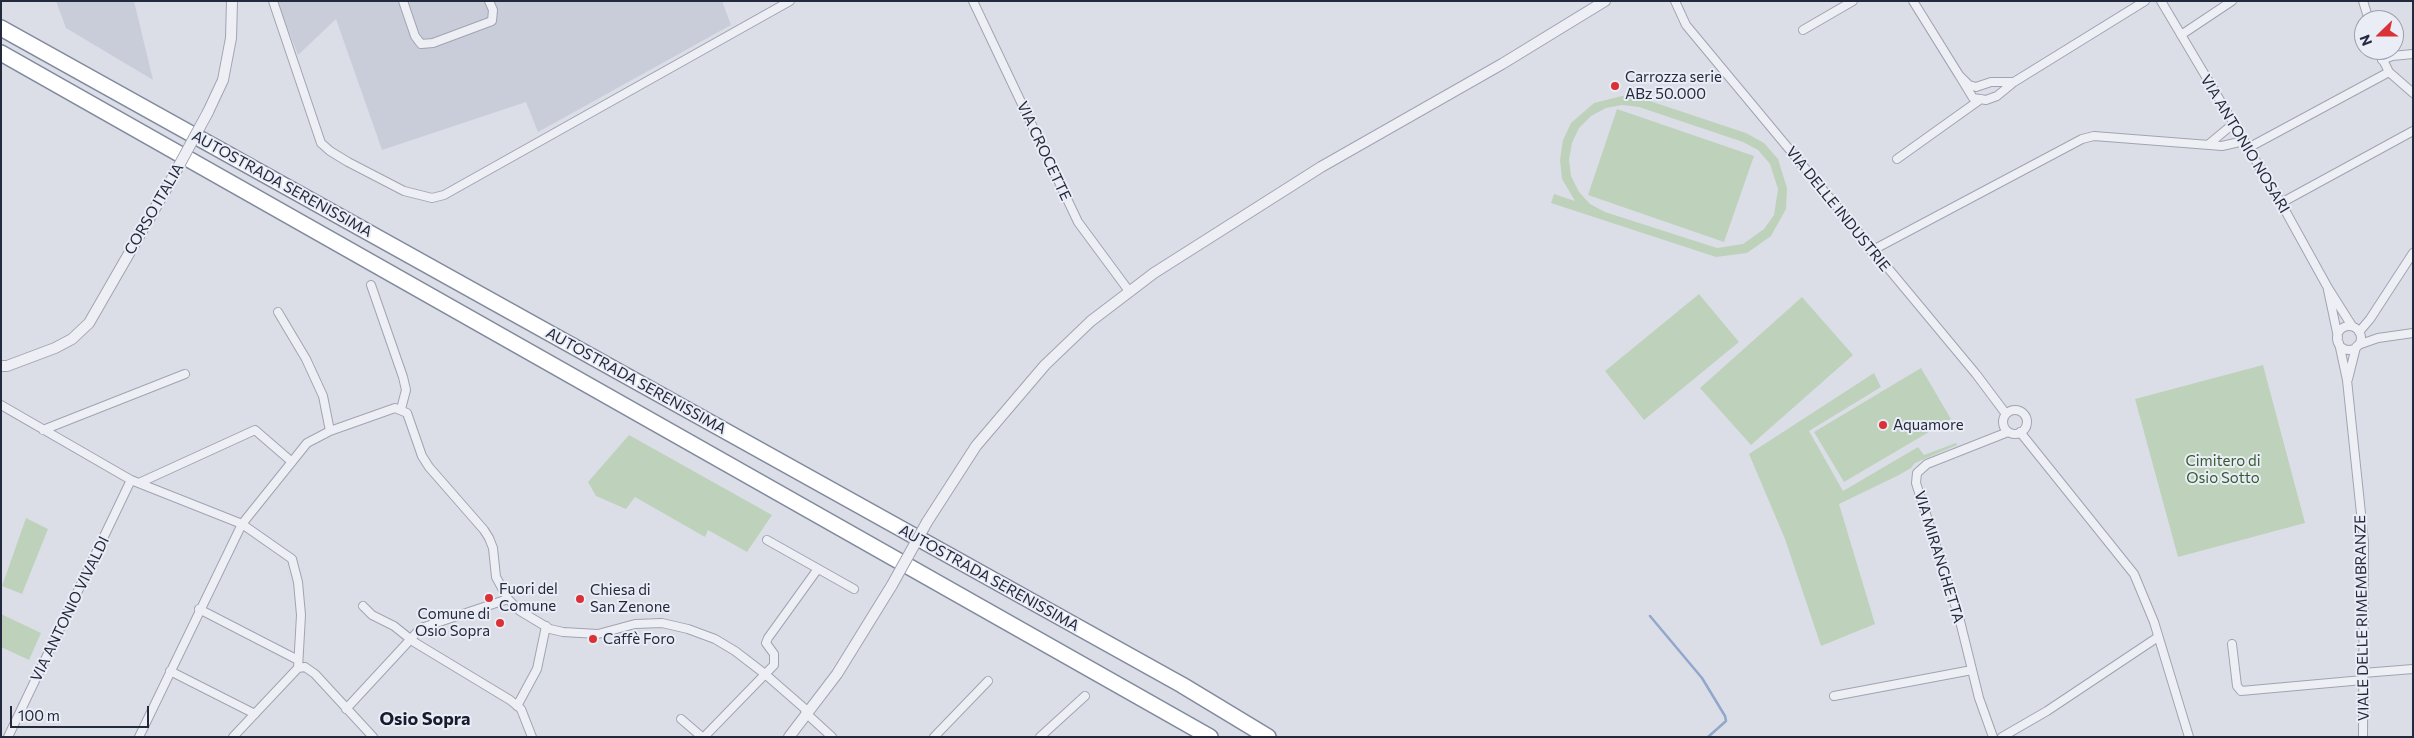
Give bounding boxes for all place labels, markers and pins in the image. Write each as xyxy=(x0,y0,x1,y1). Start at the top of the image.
place label: Carrozza serie ABz 50.000 xyxy=(1625,68,1722,103)
marker: Carrozza serie ABz 50.000 xyxy=(1609,80,1621,92)
place label: Aquamore xyxy=(1893,416,1964,434)
marker: Aquamore xyxy=(1877,419,1889,431)
place label: Fuori del Comune xyxy=(499,580,558,615)
place label: Chiesa di San Zenone xyxy=(590,581,670,616)
marker: Fuori del Comune xyxy=(483,592,495,604)
marker: Chiesa di San Zenone xyxy=(574,593,586,605)
place label: Comune di Osio Sopra xyxy=(415,605,490,640)
marker: Comune di Osio Sopra xyxy=(494,617,506,629)
place label: Caffè Foro xyxy=(603,630,675,648)
marker: Caffè Foro xyxy=(587,633,599,645)

